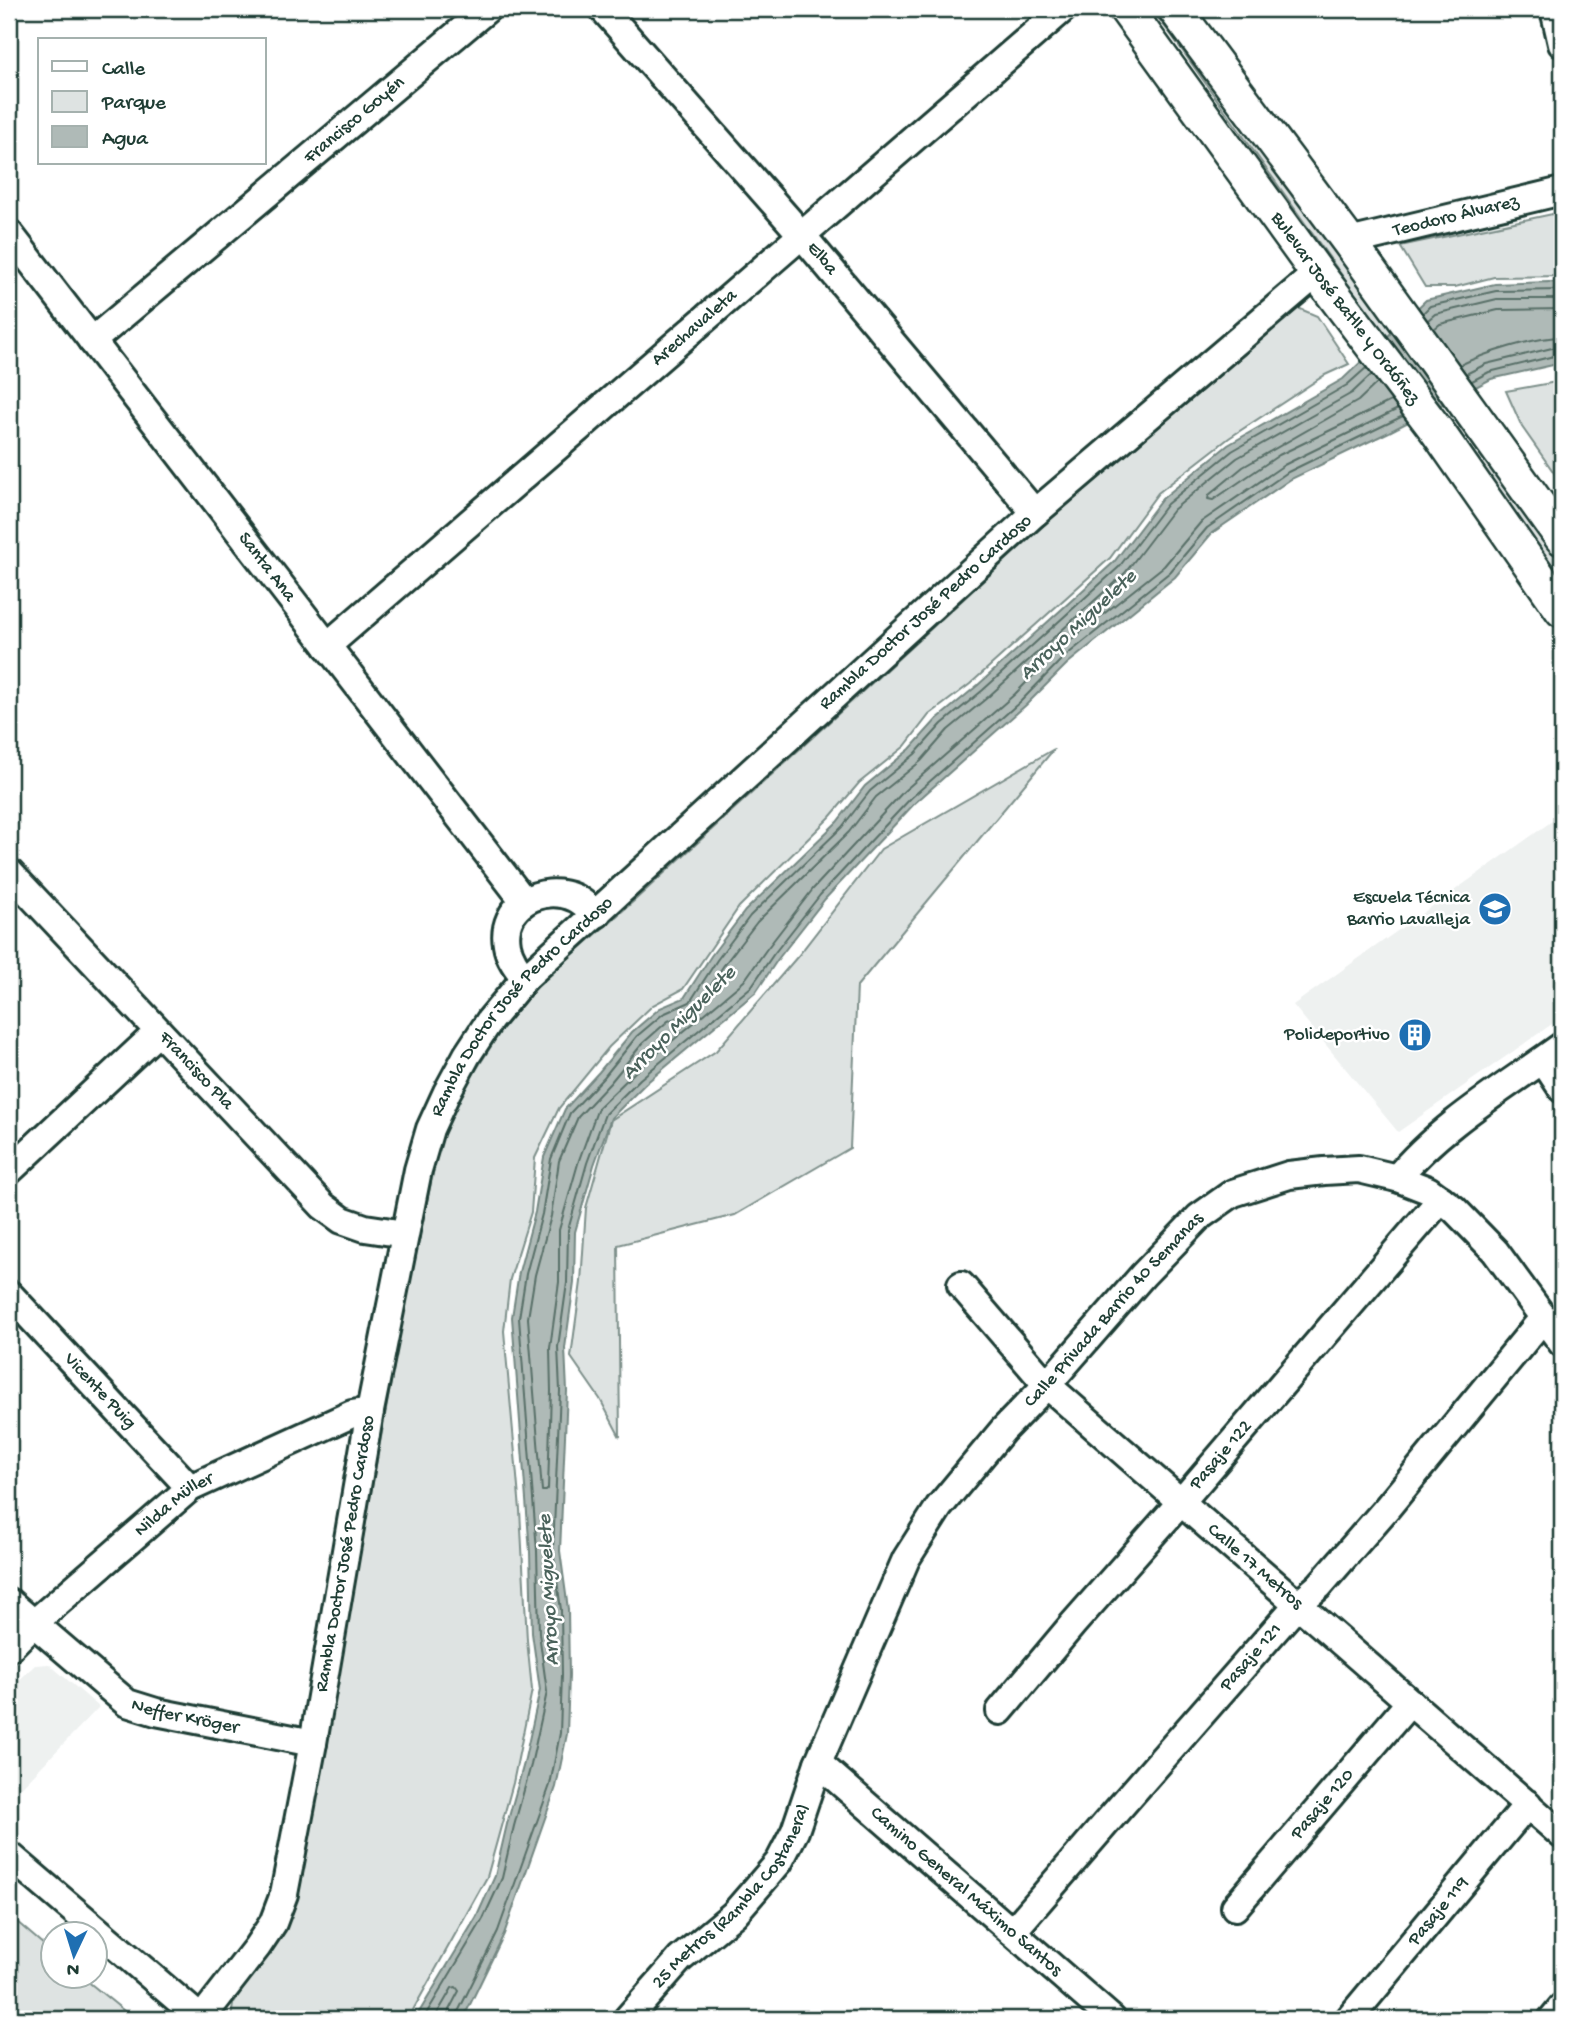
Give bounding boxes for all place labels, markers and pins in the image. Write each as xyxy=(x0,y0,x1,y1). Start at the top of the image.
place label: Escuela Técnica Barrio Lavalleja xyxy=(1346,887,1471,932)
school or university icon: Escuela Técnica Barrio Lavalleja xyxy=(1476,890,1514,928)
building icon: Polideportivo xyxy=(1396,1016,1434,1054)
place label: Polideportivo xyxy=(1283,1024,1390,1047)

